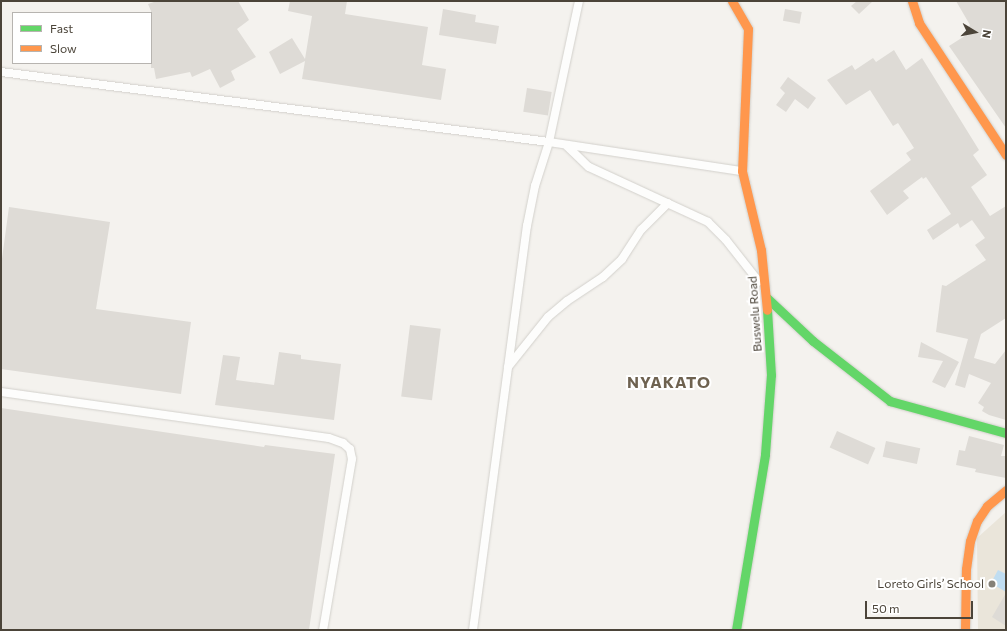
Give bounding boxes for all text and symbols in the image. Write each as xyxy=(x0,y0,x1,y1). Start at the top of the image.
legend xyxy=(12,12,152,64)
north arrow xyxy=(955,12,995,52)
text: Fast xyxy=(50,21,73,35)
text: N xyxy=(980,29,994,39)
text: Slow xyxy=(50,41,77,55)
street label: Buswelu Road xyxy=(745,276,765,352)
district label: NYAKATO xyxy=(627,372,711,392)
place label: Loreto Girls’ School xyxy=(877,577,984,591)
marker: Loreto Girls’ School xyxy=(987,579,997,589)
scale bar xyxy=(867,593,975,619)
text: 50 m xyxy=(872,601,900,615)

